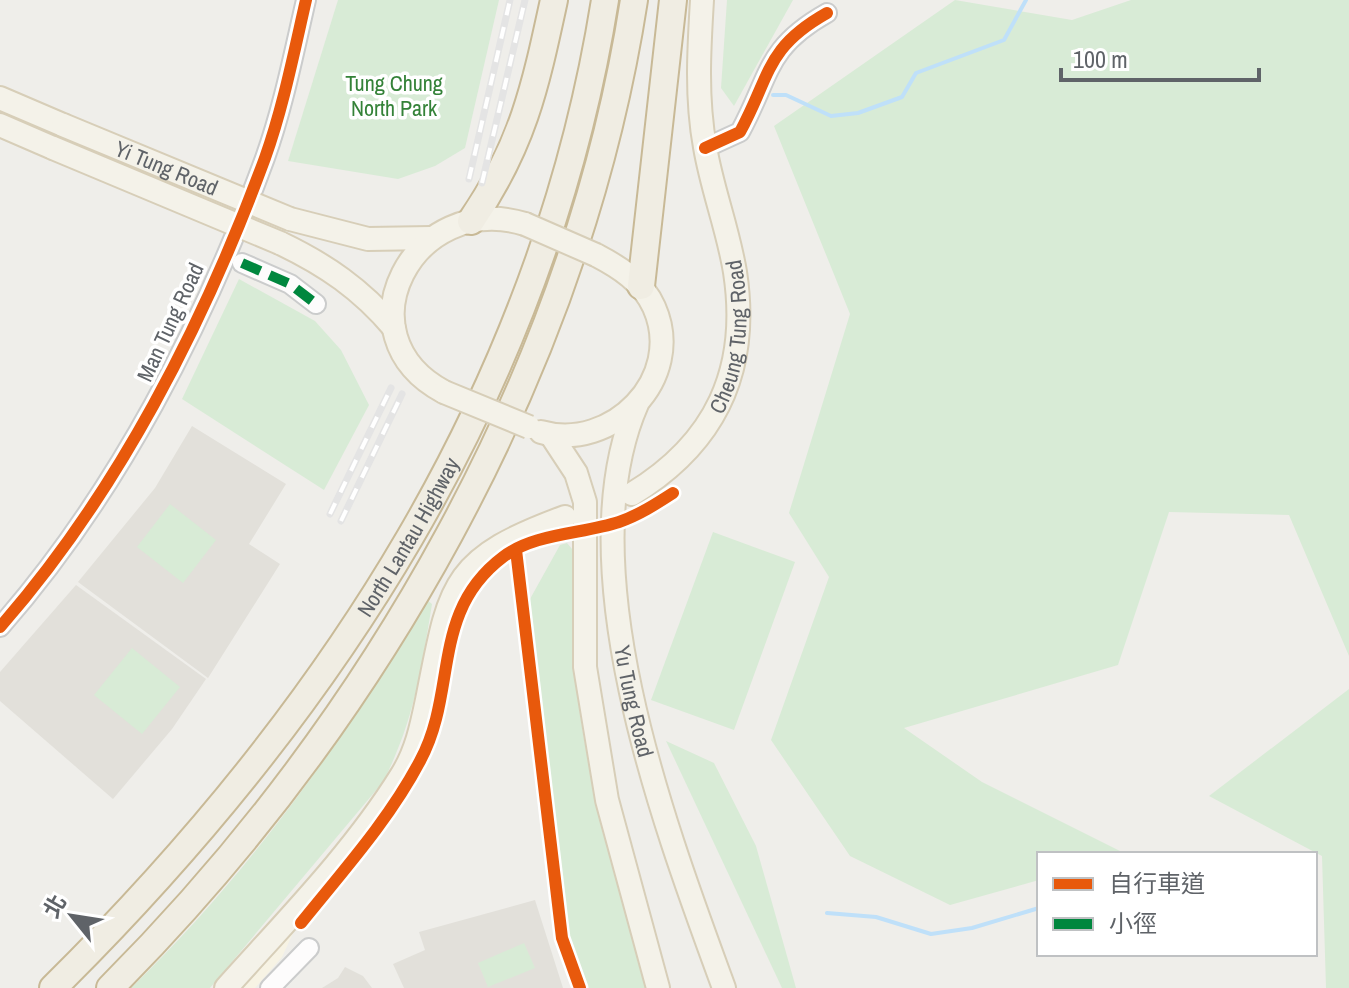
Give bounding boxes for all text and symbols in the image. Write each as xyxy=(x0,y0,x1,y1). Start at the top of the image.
scale bar xyxy=(1061,32,1259,82)
text: 100 m xyxy=(1073,43,1128,75)
park label: Tung Chung North Park xyxy=(345,68,443,123)
street label: Yi Tung Road xyxy=(110,133,223,203)
street label: Cheung Tung Road xyxy=(702,257,753,419)
street label: Man Tung Road xyxy=(129,258,211,386)
street label: North Lantau Highway xyxy=(350,452,466,622)
street label: Yu Tung Road xyxy=(607,643,661,760)
legend xyxy=(1037,852,1317,956)
text: 自行車道 xyxy=(1109,867,1205,899)
north arrow xyxy=(32,876,112,956)
text: 北 xyxy=(36,889,73,923)
text: 小徑 xyxy=(1109,907,1157,939)

